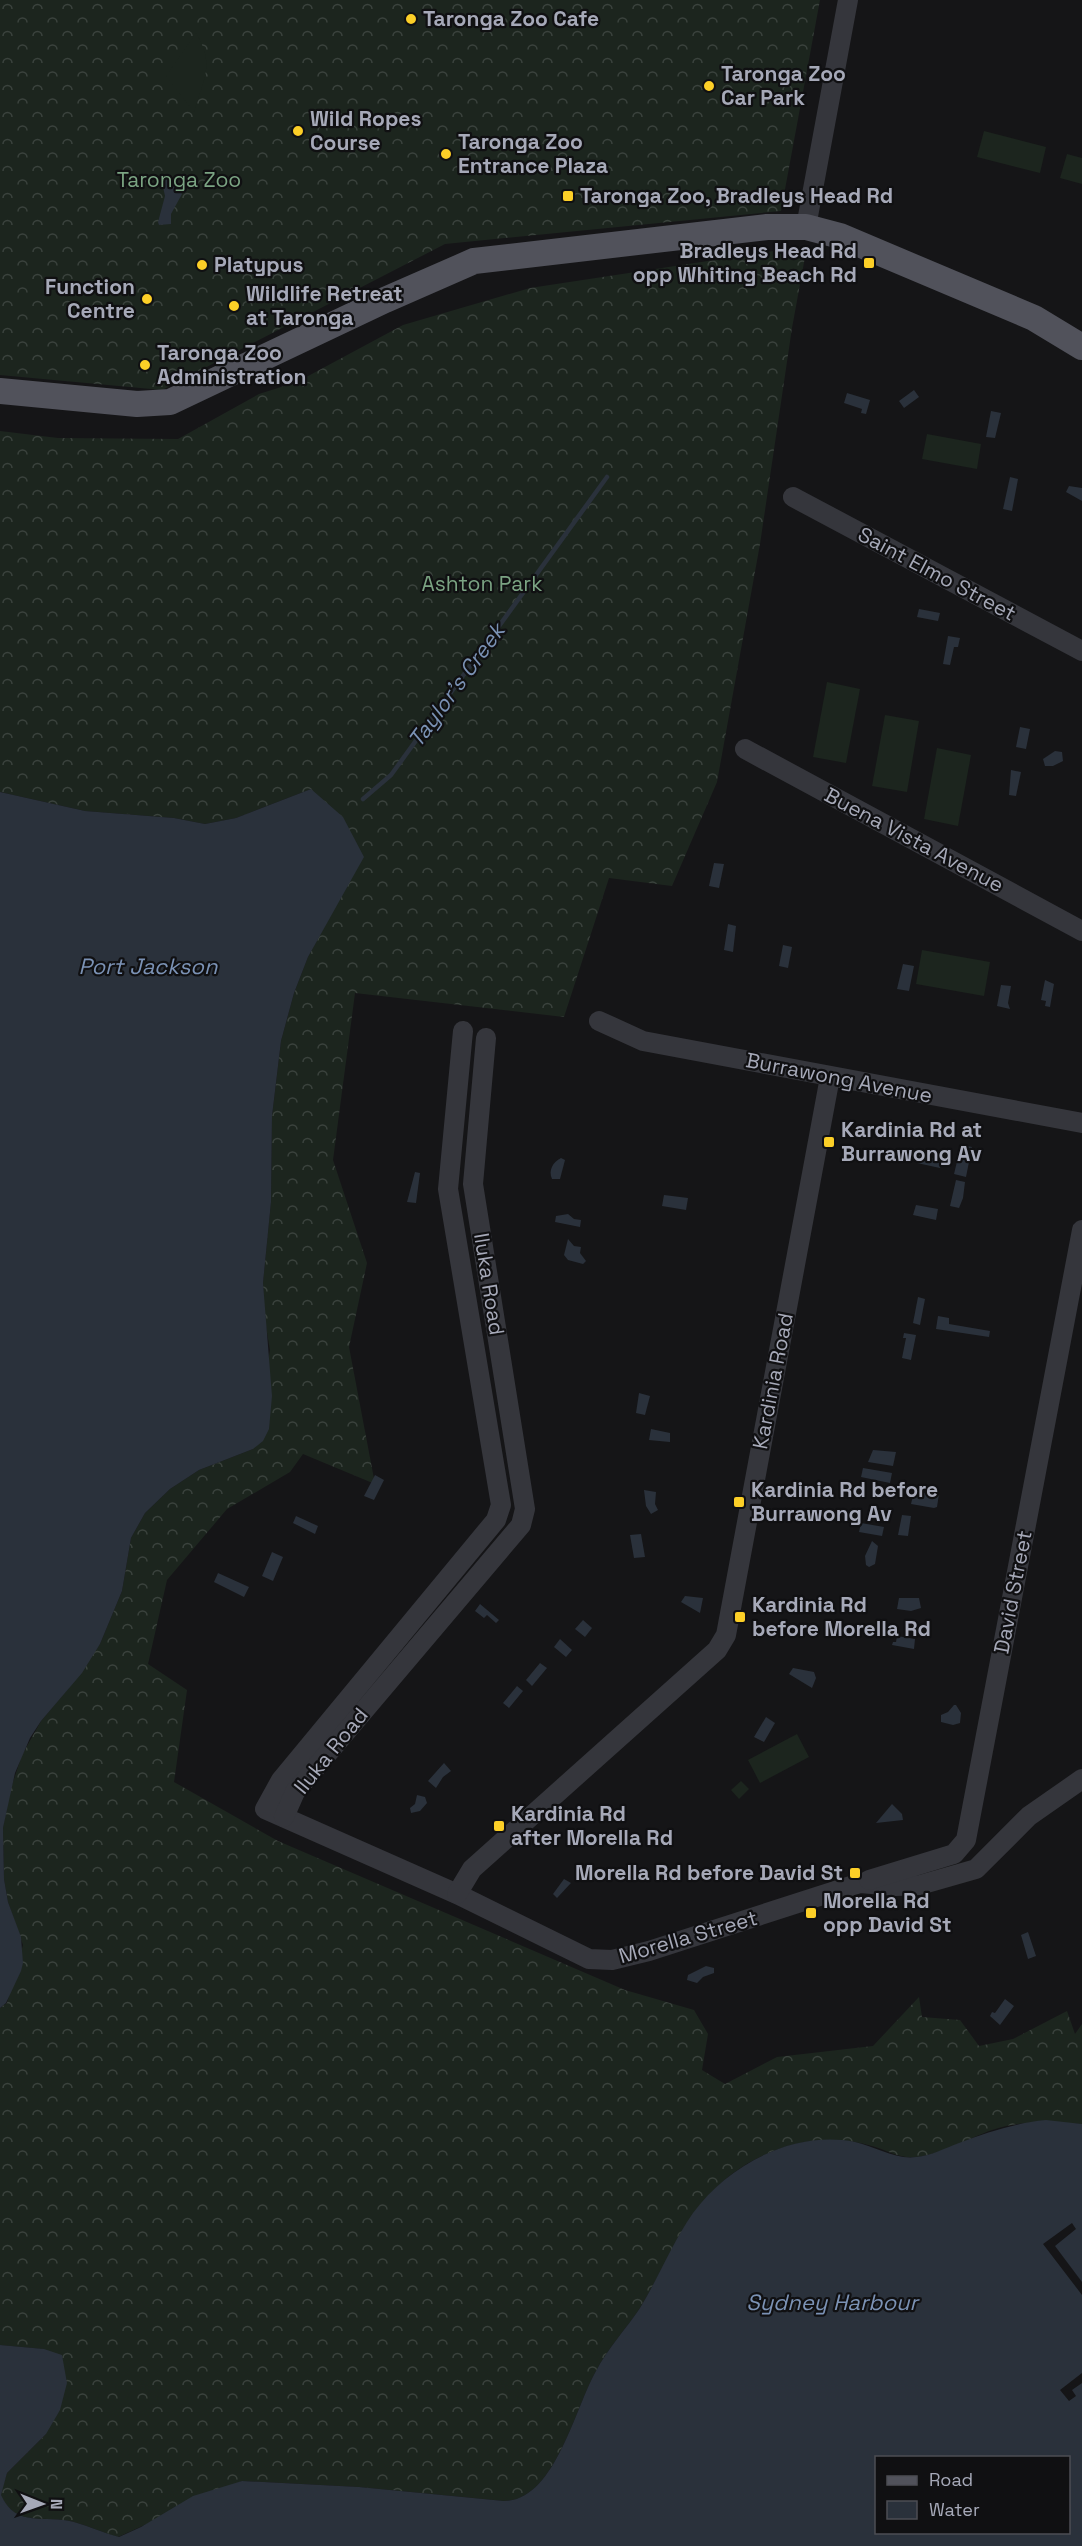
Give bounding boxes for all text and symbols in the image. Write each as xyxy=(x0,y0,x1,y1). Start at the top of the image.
place label: Taronga Zoo Cafe xyxy=(423,5,599,32)
marker: Taronga Zoo Cafe xyxy=(404,12,418,26)
place label: Taronga Zoo Car Park xyxy=(721,60,846,111)
marker: Taronga Zoo Car Park xyxy=(702,79,716,93)
place label: Wild Ropes Course xyxy=(310,105,421,156)
marker: Wild Ropes Course xyxy=(291,124,305,138)
place label: Taronga Zoo Entrance Plaza xyxy=(458,128,608,179)
marker: Taronga Zoo Entrance Plaza xyxy=(439,147,453,161)
park label: Taronga Zoo xyxy=(117,166,241,193)
place label: Taronga Zoo, Bradleys Head Rd xyxy=(580,182,893,209)
marker: Taronga Zoo, Bradleys Head Rd xyxy=(561,189,575,203)
place label: Bradleys Head Rd opp Whiting Beach Rd xyxy=(633,237,857,288)
place label: Platypus xyxy=(214,251,304,278)
marker: Bradleys Head Rd opp Whiting Beach Rd xyxy=(862,256,876,270)
marker: Platypus xyxy=(195,258,209,272)
place label: Function Centre xyxy=(45,273,135,324)
place label: Wildlife Retreat at Taronga xyxy=(246,280,403,331)
marker: Function Centre xyxy=(140,292,154,306)
marker: Wildlife Retreat at Taronga xyxy=(227,299,241,313)
place label: Taronga Zoo Administration xyxy=(157,339,307,390)
marker: Taronga Zoo Administration xyxy=(138,358,152,372)
street label: Saint Elmo Street xyxy=(854,520,1021,627)
park label: Ashton Park xyxy=(421,570,543,597)
water label: Taylor's Creek xyxy=(402,616,512,753)
street label: Buena Vista Avenue xyxy=(820,781,1009,898)
water label: Port Jackson xyxy=(79,952,218,980)
street label: Burrawong Avenue xyxy=(744,1046,935,1109)
place label: Kardinia Rd at Burrawong Av xyxy=(841,1116,982,1167)
marker: Kardinia Rd at Burrawong Av xyxy=(822,1135,836,1149)
street label: Iluka Road xyxy=(468,1231,511,1337)
street label: Kardinia Road xyxy=(746,1311,799,1451)
place label: Kardinia Rd before Burrawong Av xyxy=(751,1476,938,1527)
marker: Kardinia Rd before Burrawong Av xyxy=(732,1495,746,1509)
street label: David Street xyxy=(987,1528,1038,1656)
place label: Kardinia Rd before Morella Rd xyxy=(752,1591,931,1642)
marker: Kardinia Rd before Morella Rd xyxy=(733,1610,747,1624)
street label: Iluka Road xyxy=(288,1702,374,1799)
place label: Kardinia Rd after Morella Rd xyxy=(511,1800,673,1851)
marker: Kardinia Rd after Morella Rd xyxy=(492,1819,506,1833)
place label: Morella Rd before David St xyxy=(575,1859,843,1886)
marker: Morella Rd before David St xyxy=(848,1866,862,1880)
place label: Morella Rd opp David St xyxy=(823,1887,952,1938)
street label: Morella Street xyxy=(615,1904,760,1969)
marker: Morella Rd opp David St xyxy=(804,1906,818,1920)
water label: Sydney Harbour xyxy=(746,2288,921,2316)
legend xyxy=(875,2456,1070,2534)
text: Road xyxy=(929,2468,973,2491)
north arrow xyxy=(12,2474,72,2534)
text: Water xyxy=(929,2498,980,2521)
text: N xyxy=(46,2499,67,2510)

